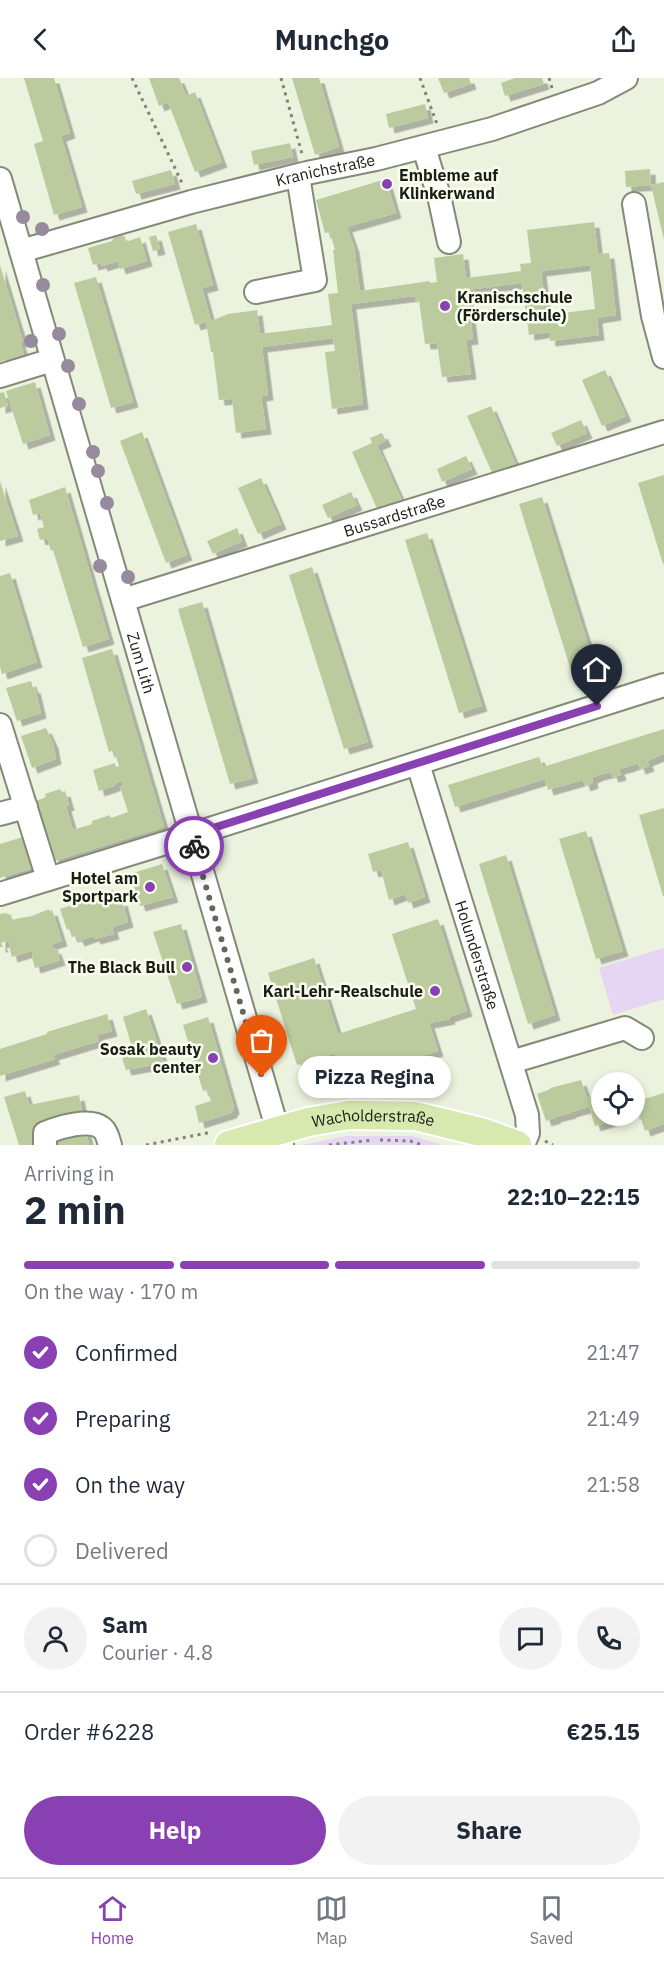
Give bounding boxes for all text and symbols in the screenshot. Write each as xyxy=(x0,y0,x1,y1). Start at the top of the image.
text: Munchgo xyxy=(275,22,389,57)
icon: back xyxy=(24,23,57,56)
icon: share xyxy=(607,23,640,56)
street label: Kranichstraße xyxy=(273,149,377,191)
place label: Embleme auf Klinkerwand xyxy=(399,165,498,203)
marker: Embleme auf Klinkerwand xyxy=(380,177,394,191)
place label: Kranischschule (Förderschule) xyxy=(457,287,573,325)
marker: Kranischschule (Förderschule) xyxy=(438,299,452,313)
street label: Bussardstraße xyxy=(341,491,448,541)
street label: Zum Lith xyxy=(123,630,160,696)
pin xyxy=(571,644,622,706)
icon: home xyxy=(580,653,613,686)
courier xyxy=(164,816,224,876)
icon: bike xyxy=(178,830,211,863)
place label: Hotel am Sportpark xyxy=(62,868,139,906)
marker: Hotel am Sportpark xyxy=(143,880,157,894)
street label: Holunderstraße xyxy=(451,898,504,1012)
place label: The Black Bull xyxy=(68,957,175,977)
marker: The Black Bull xyxy=(180,960,194,974)
place label: Karl-Lehr-Realschule xyxy=(263,981,423,1001)
marker: Karl-Lehr-Realschule xyxy=(428,984,442,998)
pin xyxy=(236,1015,287,1077)
icon: bag xyxy=(245,1024,278,1057)
place label: Sosak beauty center xyxy=(100,1039,202,1077)
marker: Sosak beauty center xyxy=(206,1051,220,1065)
callout: Pizza Regina xyxy=(298,1056,451,1098)
text: Pizza Regina xyxy=(314,1063,435,1090)
map controls xyxy=(591,1072,645,1126)
button: locate xyxy=(591,1072,645,1126)
street label: Wacholderstraße xyxy=(310,1105,437,1131)
text: Arriving in xyxy=(24,1160,114,1187)
text: 22:10–22:15 xyxy=(507,1182,640,1211)
text: 2 min xyxy=(24,1184,126,1235)
text: On the way · 170 m xyxy=(24,1278,198,1305)
icon: check xyxy=(24,1336,57,1369)
text: Confirmed xyxy=(75,1338,178,1367)
text: 21:47 xyxy=(586,1339,640,1366)
icon: check xyxy=(24,1402,57,1435)
text: Preparing xyxy=(75,1404,170,1433)
text: 21:49 xyxy=(586,1405,640,1432)
icon: check xyxy=(24,1468,57,1501)
text: On the way xyxy=(75,1470,185,1499)
text: 21:58 xyxy=(586,1471,640,1498)
text: Delivered xyxy=(75,1536,169,1565)
button: person xyxy=(24,1607,87,1670)
button: chat xyxy=(499,1607,562,1670)
button: phone xyxy=(577,1607,640,1670)
text: Sam xyxy=(102,1610,148,1639)
text: Courier · 4.8 xyxy=(102,1639,213,1666)
text: Order #6228 xyxy=(24,1717,154,1746)
text: €25.15 xyxy=(567,1717,640,1746)
button: Help xyxy=(24,1796,326,1865)
button: Share xyxy=(338,1796,640,1865)
tab: Home xyxy=(91,1892,134,1948)
tab: Map xyxy=(315,1892,348,1948)
tab: Saved xyxy=(530,1892,573,1948)

